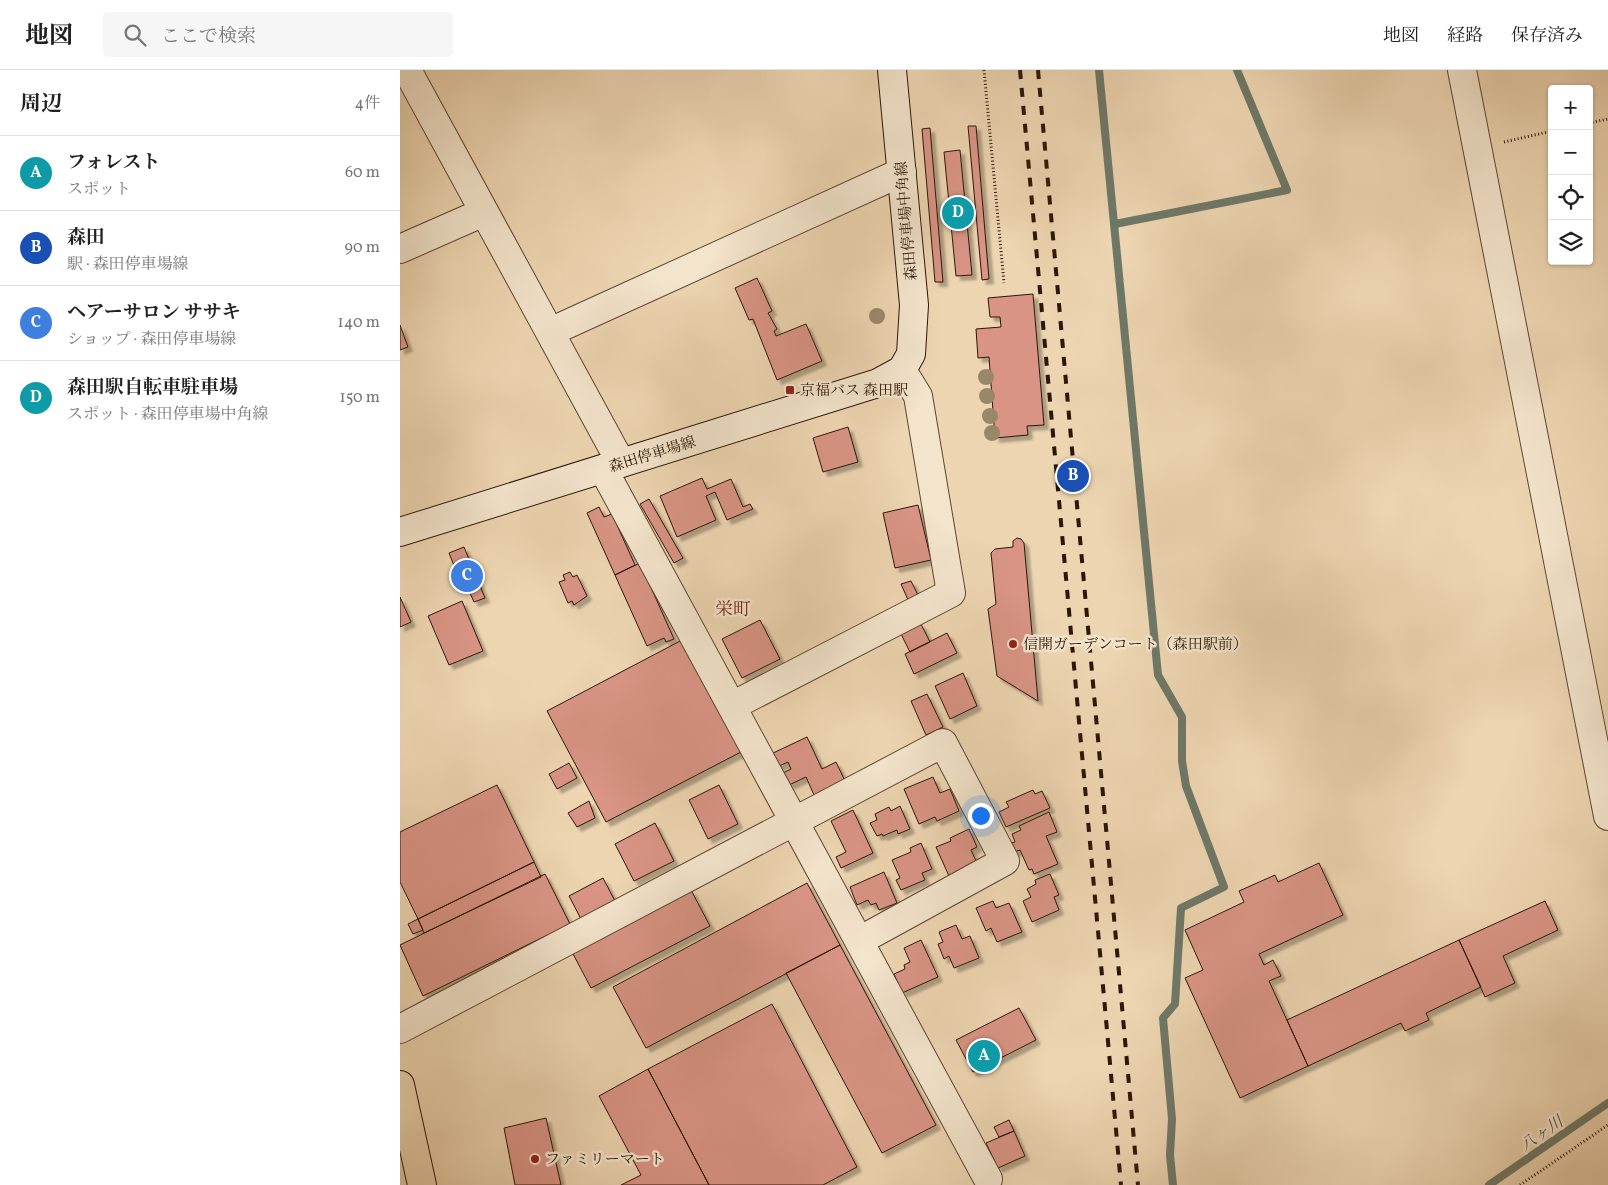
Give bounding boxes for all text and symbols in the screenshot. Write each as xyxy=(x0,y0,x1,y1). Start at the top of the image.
search box xyxy=(103,12,453,57)
text: 地図 xyxy=(25,20,73,54)
icon: search xyxy=(121,21,149,49)
text: ここで検索 xyxy=(161,24,256,50)
text: 地図 xyxy=(1383,24,1419,49)
text: 経路 xyxy=(1447,24,1483,49)
text: 保存済み xyxy=(1511,24,1583,49)
map controls xyxy=(1548,85,1593,265)
button: + xyxy=(1548,85,1593,130)
text: 周辺 xyxy=(20,90,62,119)
text: 4件 xyxy=(354,93,380,115)
button: − xyxy=(1548,130,1593,175)
text: フォレスト xyxy=(67,150,160,176)
street label: 森田停車場中角線 xyxy=(892,160,923,282)
text: A xyxy=(30,162,42,184)
text: 60 m xyxy=(345,162,380,184)
button: locate xyxy=(1548,175,1593,220)
text: スポット xyxy=(67,179,131,201)
pin: D xyxy=(942,194,974,232)
button: layers xyxy=(1548,220,1593,265)
text: 森田 xyxy=(67,225,105,251)
text: B xyxy=(31,237,41,259)
text: 90 m xyxy=(344,237,380,259)
text: 駅 · 森田停車場線 xyxy=(67,254,189,276)
text: ヘアーサロン ササキ xyxy=(67,300,241,326)
text: C xyxy=(31,312,41,334)
text: 140 m xyxy=(338,312,380,334)
text: ショップ · 森田停車場線 xyxy=(67,329,236,351)
text: 森田駅自転車駐車場 xyxy=(67,375,238,401)
place label: 京福バス 森田駅 xyxy=(800,381,908,402)
marker: 京福バス 森田駅 xyxy=(784,384,796,396)
text: D xyxy=(30,387,42,409)
text: 150 m xyxy=(339,387,380,409)
text: スポット · 森田停車場中角線 xyxy=(67,404,269,426)
street label: 森田停車場線 xyxy=(606,432,699,479)
pin: B xyxy=(1057,457,1089,495)
pin: C xyxy=(451,557,483,595)
district label: 栄町 xyxy=(715,598,751,623)
place label: 信開ガーデンコート（森田駅前） xyxy=(1023,635,1248,656)
marker: 信開ガーデンコート（森田駅前） xyxy=(1007,638,1019,650)
your location xyxy=(968,803,994,829)
pin: A xyxy=(968,1037,1000,1075)
water label: 八ヶ川 xyxy=(1516,1111,1570,1157)
place label: ファミリーマート xyxy=(545,1150,665,1171)
marker: ファミリーマート xyxy=(529,1153,541,1165)

